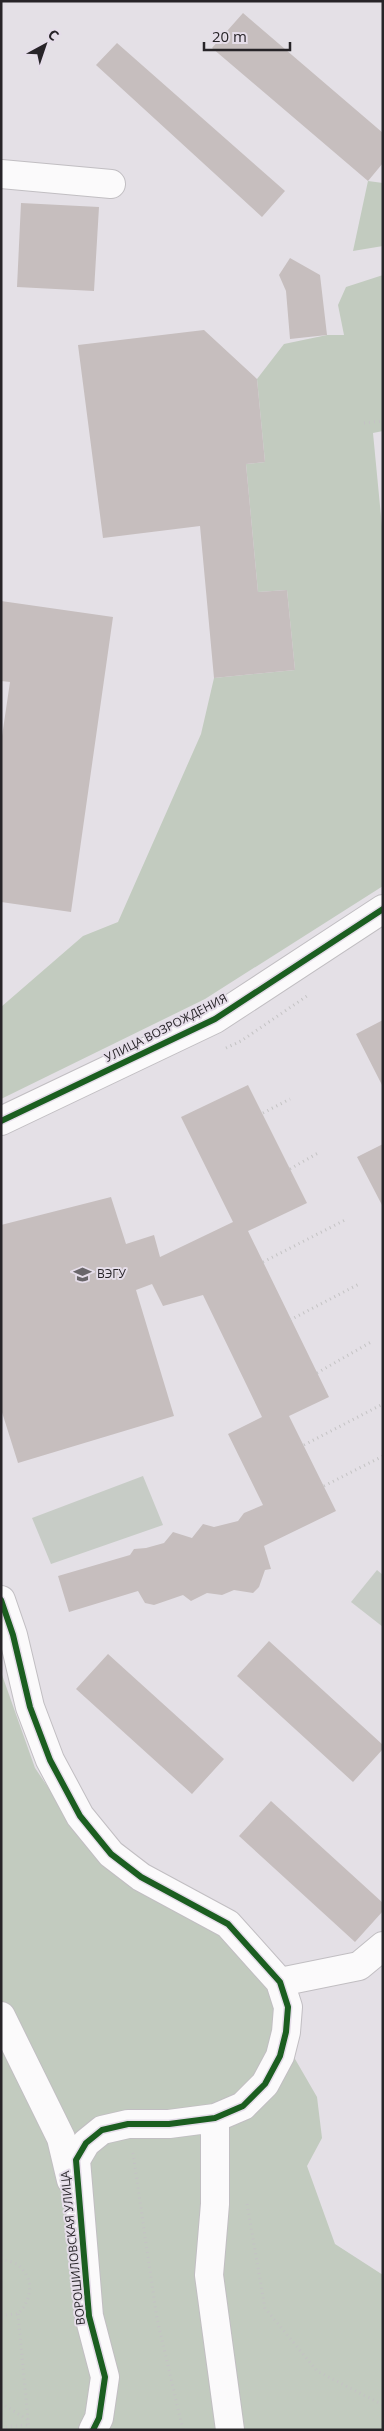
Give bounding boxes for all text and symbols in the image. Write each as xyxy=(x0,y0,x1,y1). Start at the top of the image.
north arrow xyxy=(20,20,70,70)
scale bar xyxy=(204,20,290,52)
text: С xyxy=(44,25,63,45)
text: 20 m xyxy=(212,26,247,46)
street label: УЛИЦА ВОЗРОЖДЕНИЯ xyxy=(101,989,230,1066)
school or university icon: ВЭГУ xyxy=(73,1264,93,1284)
place label: ВЭГУ xyxy=(97,1265,127,1282)
street label: ВОРОШИЛОВСКАЯ УЛИЦА xyxy=(56,2170,89,2326)

